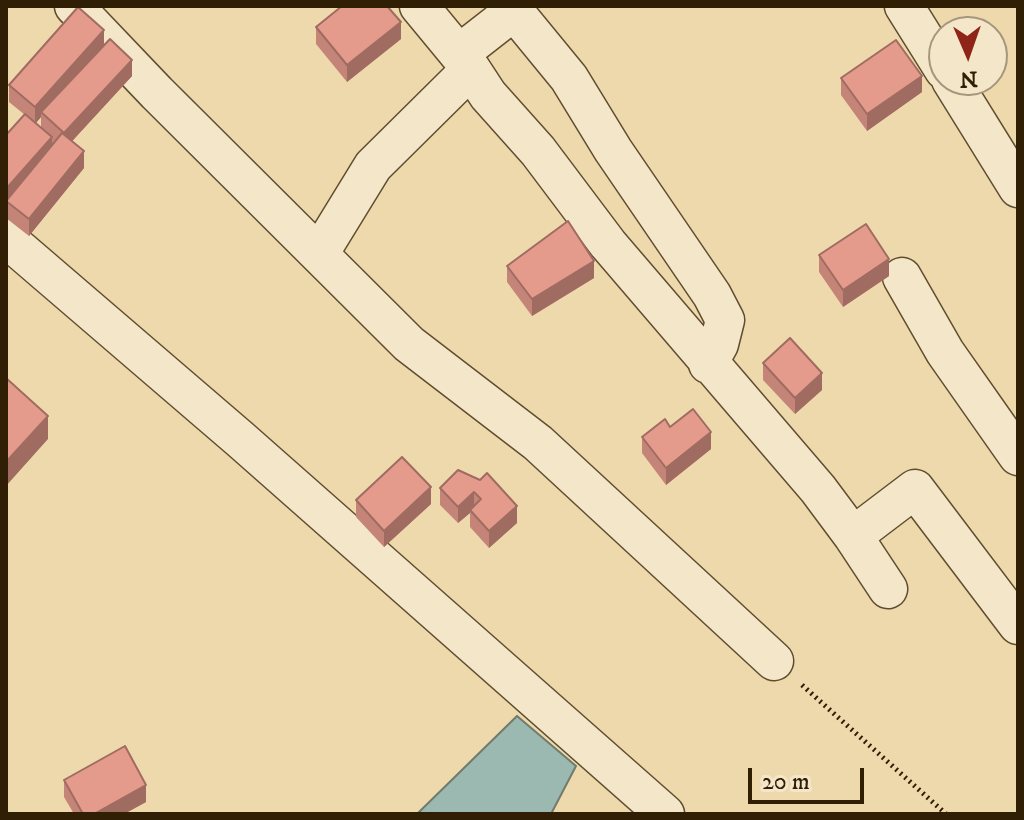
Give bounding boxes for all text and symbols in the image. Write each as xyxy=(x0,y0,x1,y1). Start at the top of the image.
north arrow xyxy=(928,16,1008,96)
text: N xyxy=(959,65,978,92)
scale bar xyxy=(752,752,868,802)
text: 20 m xyxy=(762,767,810,797)

